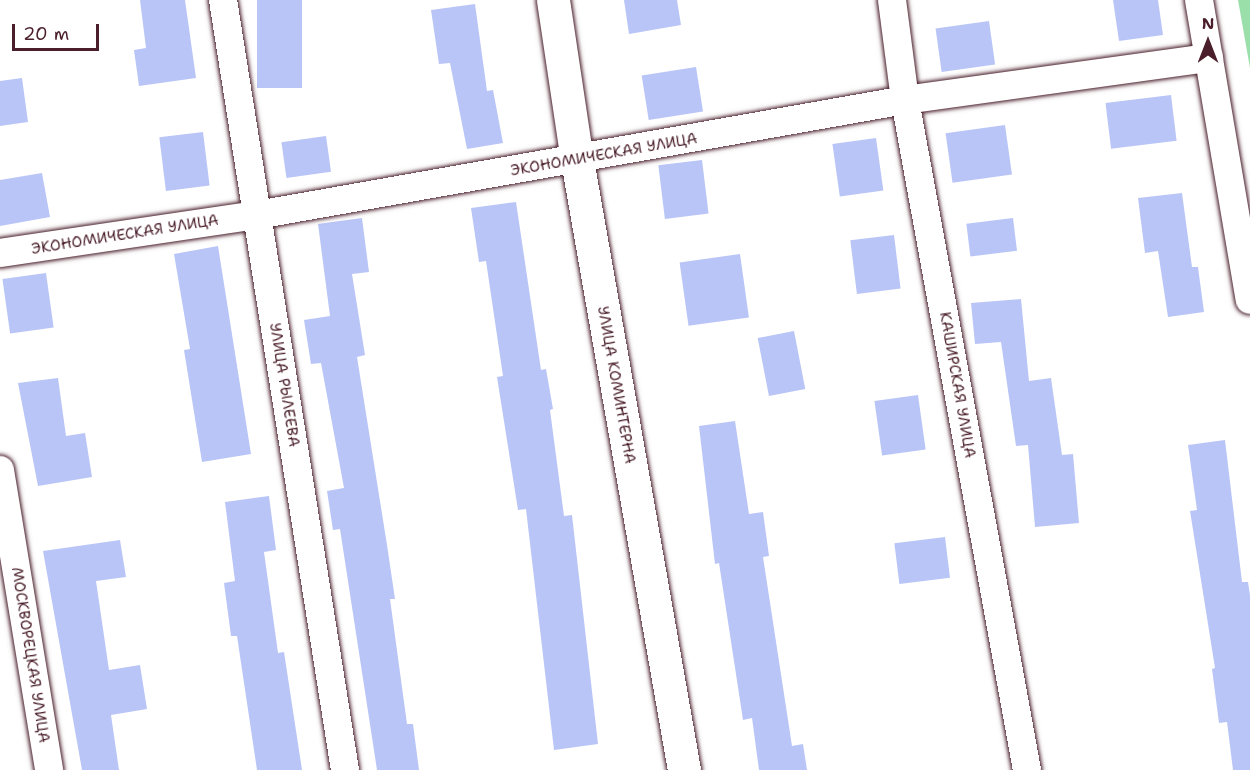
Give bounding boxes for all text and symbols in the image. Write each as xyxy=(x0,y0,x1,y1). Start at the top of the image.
scale bar xyxy=(15,12,102,50)
north arrow xyxy=(1178,12,1238,72)
text: N xyxy=(1202,13,1214,34)
text: 20 m xyxy=(23,22,69,46)
street label: ЭКОНОМИЧЕСКАЯ УЛИЦА xyxy=(509,130,699,180)
street label: ЭКОНОМИЧЕСКАЯ УЛИЦА xyxy=(30,211,220,259)
street label: УЛИЦА КОМИНТЕРНА xyxy=(593,305,639,465)
street label: КАШИРСКАЯ УЛИЦА xyxy=(935,311,979,459)
street label: УЛИЦА РЫЛЕЕВА xyxy=(265,322,303,448)
street label: МОСКВОРЕЦКАЯ УЛИЦА xyxy=(7,566,53,744)

